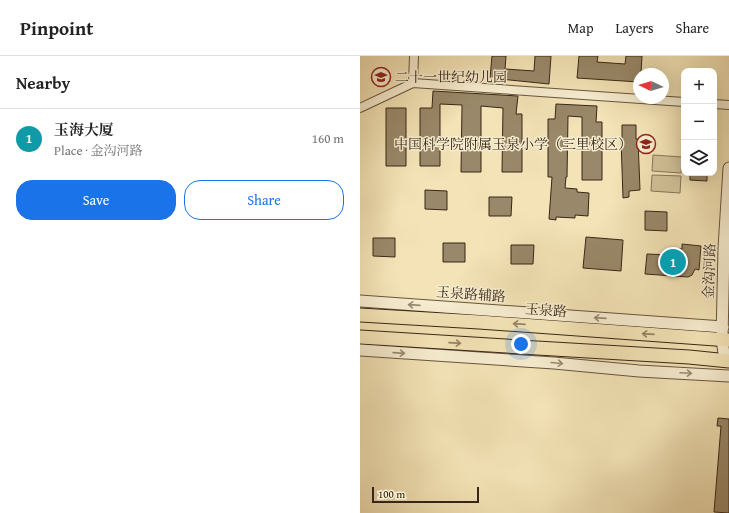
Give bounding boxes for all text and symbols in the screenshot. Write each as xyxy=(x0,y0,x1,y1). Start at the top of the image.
text: Pinpoint xyxy=(20,14,93,42)
text: Map xyxy=(568,18,594,38)
text: Layers xyxy=(616,18,654,38)
text: Share xyxy=(676,18,709,38)
school or university icon: 二十一世纪幼儿园 xyxy=(370,66,392,88)
place label: 二十一世纪幼儿园 xyxy=(395,67,507,87)
north arrow xyxy=(633,68,669,104)
map controls xyxy=(681,68,717,176)
button: + xyxy=(681,68,717,104)
text: Nearby xyxy=(16,70,70,95)
button: − xyxy=(681,104,717,140)
text: 玉海大厦 xyxy=(54,119,114,140)
text: 1 xyxy=(26,129,32,148)
text: 160 m xyxy=(312,129,344,148)
school or university icon: 中国科学院附属玉泉小学（三里校区） xyxy=(635,133,657,155)
place label: 中国科学院附属玉泉小学（三里校区） xyxy=(394,134,632,154)
button: layers xyxy=(681,140,717,176)
text: Place · 金沟河路 xyxy=(54,141,143,160)
button: Save xyxy=(16,180,176,220)
button: Share xyxy=(184,180,344,220)
street label: 金沟河路 xyxy=(698,243,720,299)
pin: 1 xyxy=(660,247,686,277)
street label: 玉泉路辅路 xyxy=(435,282,507,306)
street label: 玉泉路 xyxy=(524,299,568,321)
one-way arrow xyxy=(408,301,421,308)
one-way arrow xyxy=(594,314,607,321)
one-way arrow xyxy=(513,321,526,328)
one-way arrow xyxy=(642,330,655,337)
your location xyxy=(511,334,531,354)
one-way arrow xyxy=(448,339,461,346)
one-way arrow xyxy=(392,350,405,357)
one-way arrow xyxy=(550,359,563,367)
one-way arrow xyxy=(679,370,692,377)
scale bar xyxy=(372,485,479,504)
text: 100 m xyxy=(378,486,405,502)

